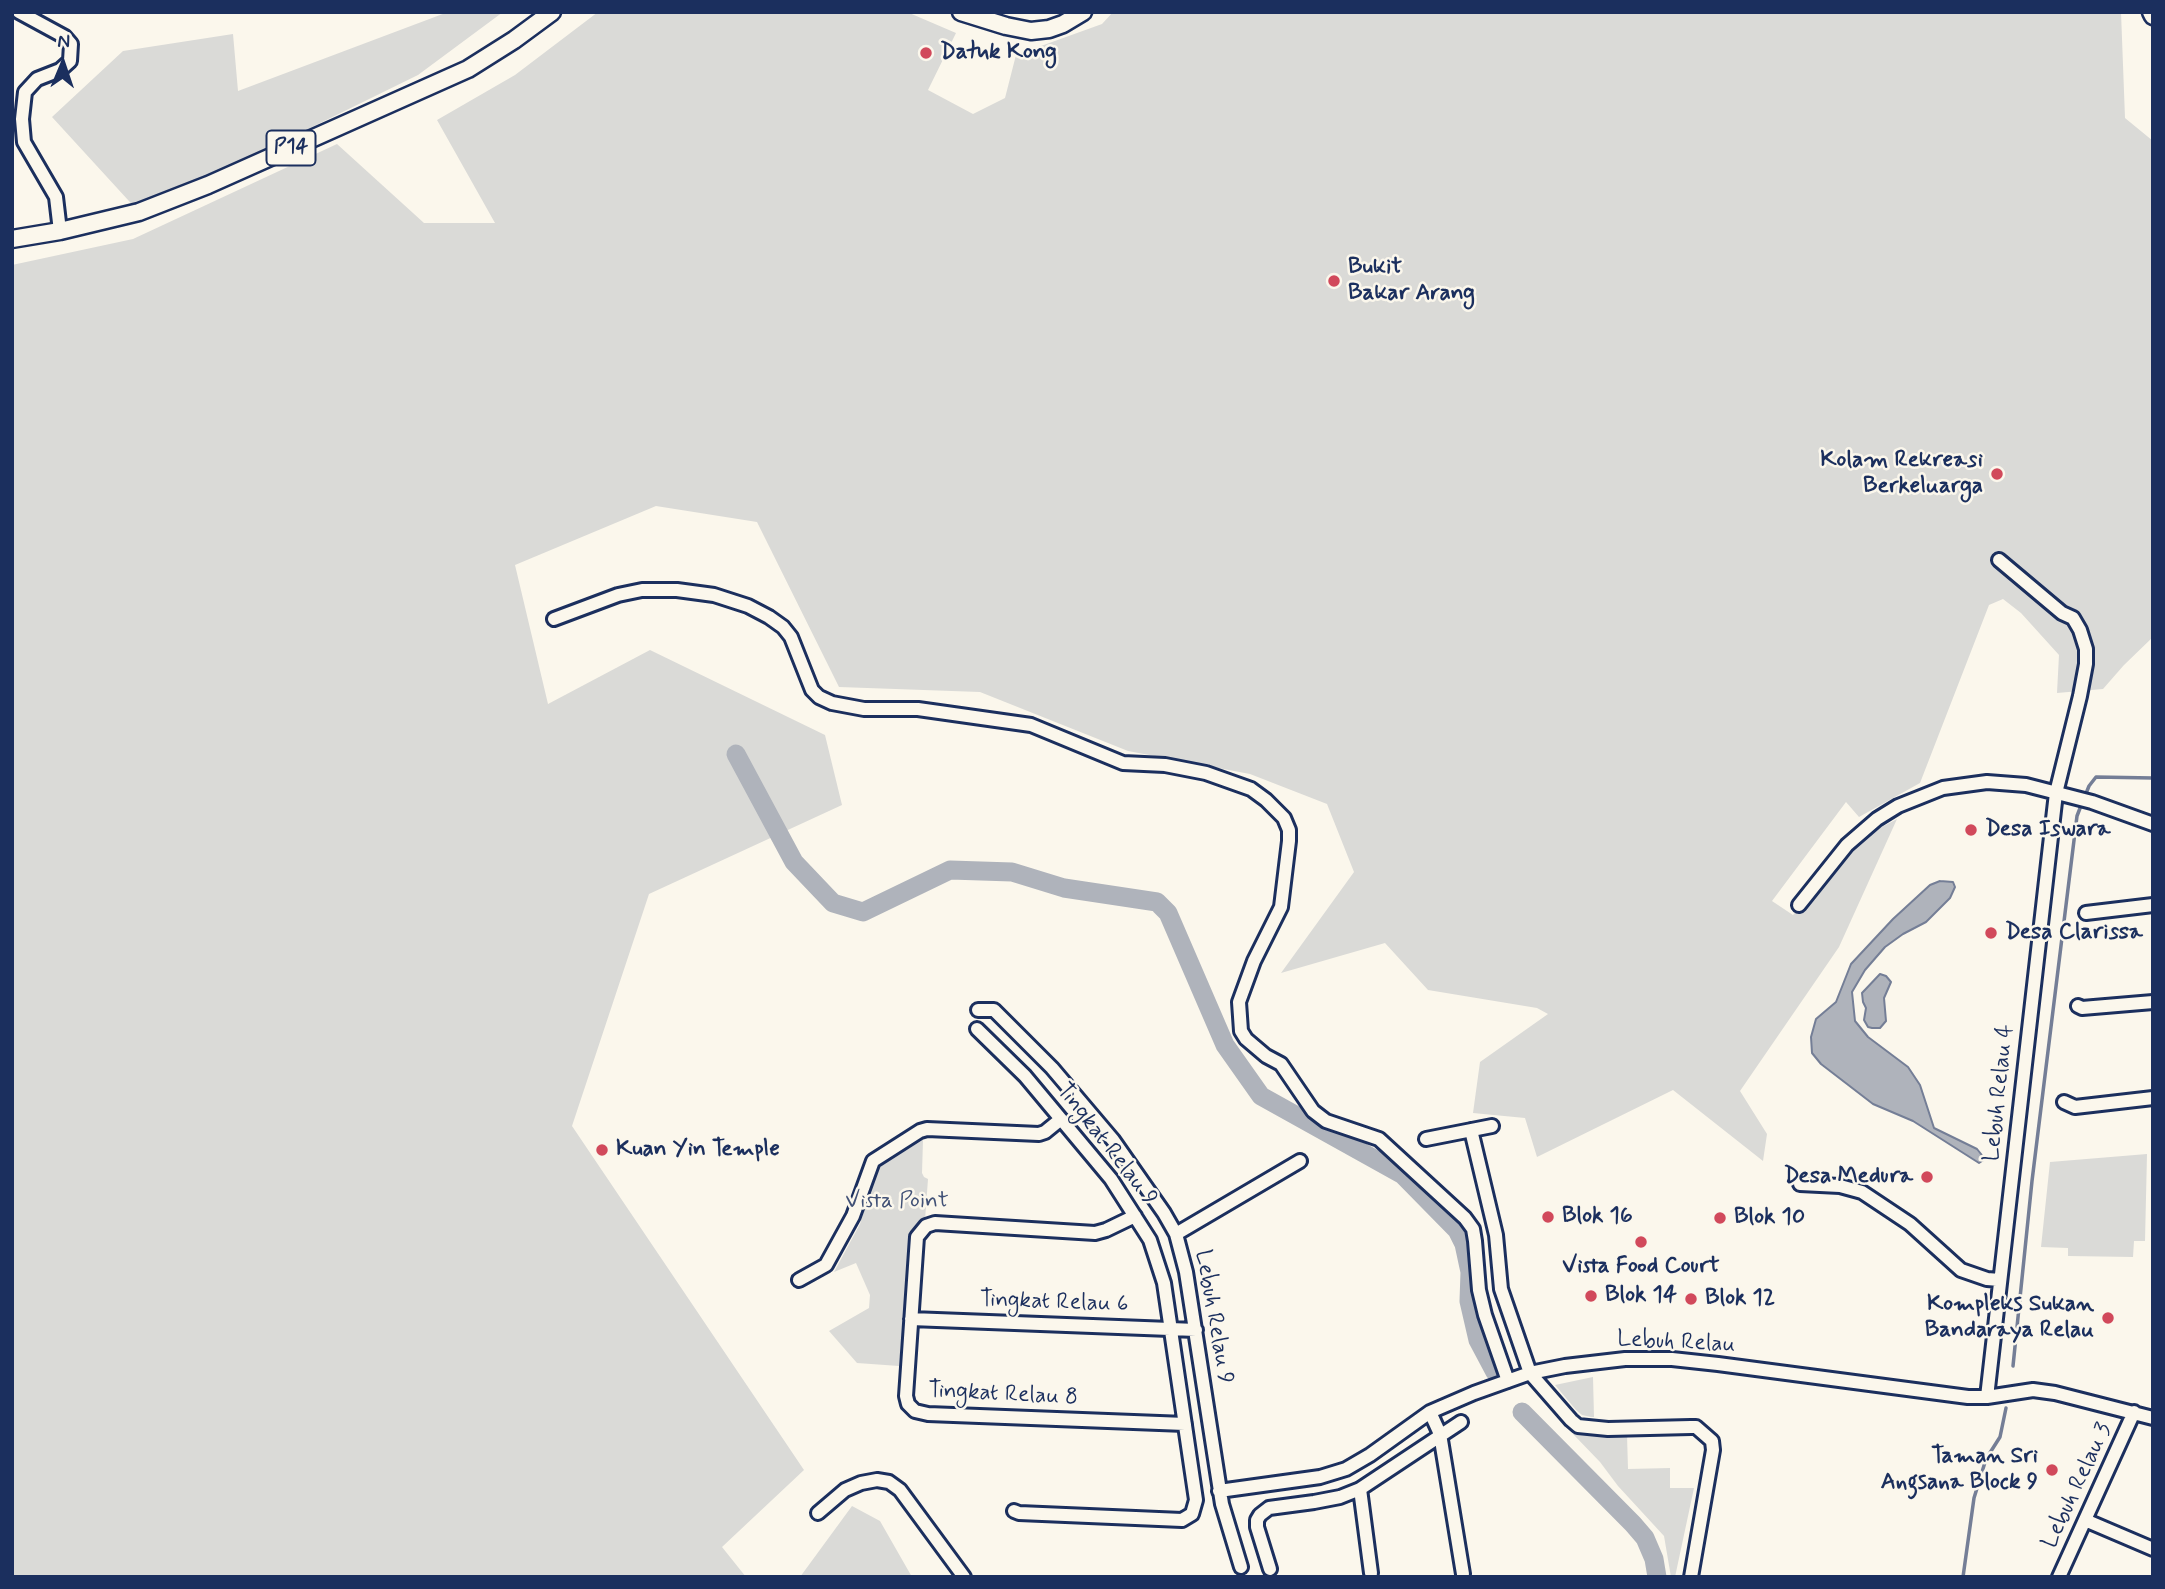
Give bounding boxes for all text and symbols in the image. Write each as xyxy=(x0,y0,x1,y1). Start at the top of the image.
north arrow xyxy=(28,28,98,98)
text: N xyxy=(57,29,71,54)
place label: Datuk Kong xyxy=(940,39,1057,67)
marker: Datuk Kong xyxy=(918,45,934,61)
road number: P14 xyxy=(266,130,316,166)
place label: Bukit Bakar Arang xyxy=(1348,254,1475,308)
marker: Bukit Bakar Arang xyxy=(1326,273,1342,289)
place label: Kolam Rekreasi Berkeluarga xyxy=(1820,447,1983,501)
marker: Kolam Rekreasi Berkeluarga xyxy=(1989,466,2005,482)
place label: Desa Iswara xyxy=(1985,816,2111,844)
marker: Desa Iswara xyxy=(1963,822,1979,838)
place label: Desa Clarissa xyxy=(2005,919,2143,947)
marker: Desa Clarissa xyxy=(1983,925,1999,941)
street label: Lebuh Relau 4 xyxy=(1979,1023,2021,1163)
street label: Tingkat Relau 9 xyxy=(1049,1078,1163,1212)
place label: Kuan Yin Temple xyxy=(616,1136,780,1164)
marker: Kuan Yin Temple xyxy=(594,1142,610,1158)
place label: Desa Medura xyxy=(1784,1163,1913,1191)
marker: Desa Medura xyxy=(1919,1169,1935,1185)
park label: Vista Point xyxy=(845,1188,949,1216)
place label: Blok 16 xyxy=(1562,1203,1633,1231)
place label: Blok 10 xyxy=(1734,1204,1805,1232)
marker: Blok 16 xyxy=(1540,1209,1556,1225)
marker: Blok 10 xyxy=(1712,1210,1728,1226)
marker: Vista Food Court xyxy=(1633,1234,1649,1250)
street label: Lebuh Relau 9 xyxy=(1188,1248,1238,1386)
place label: Vista Food Court xyxy=(1562,1253,1720,1281)
place label: Blok 14 xyxy=(1605,1282,1677,1310)
place label: Blok 12 xyxy=(1705,1285,1775,1313)
street label: Tingkat Relau 6 xyxy=(979,1287,1129,1319)
marker: Blok 14 xyxy=(1583,1288,1599,1304)
marker: Blok 12 xyxy=(1683,1291,1699,1307)
place label: Kompleks Sukan Bandaraya Relau xyxy=(1925,1291,2094,1345)
marker: Kompleks Sukan Bandaraya Relau xyxy=(2100,1310,2116,1326)
street label: Lebuh Relau xyxy=(1616,1326,1736,1360)
street label: Tingkat Relau 8 xyxy=(927,1377,1079,1413)
street label: Lebuh Relau 3 xyxy=(2037,1419,2119,1553)
place label: Taman Sri Angsana Block 9 xyxy=(1881,1443,2038,1497)
marker: Taman Sri Angsana Block 9 xyxy=(2044,1462,2060,1478)

